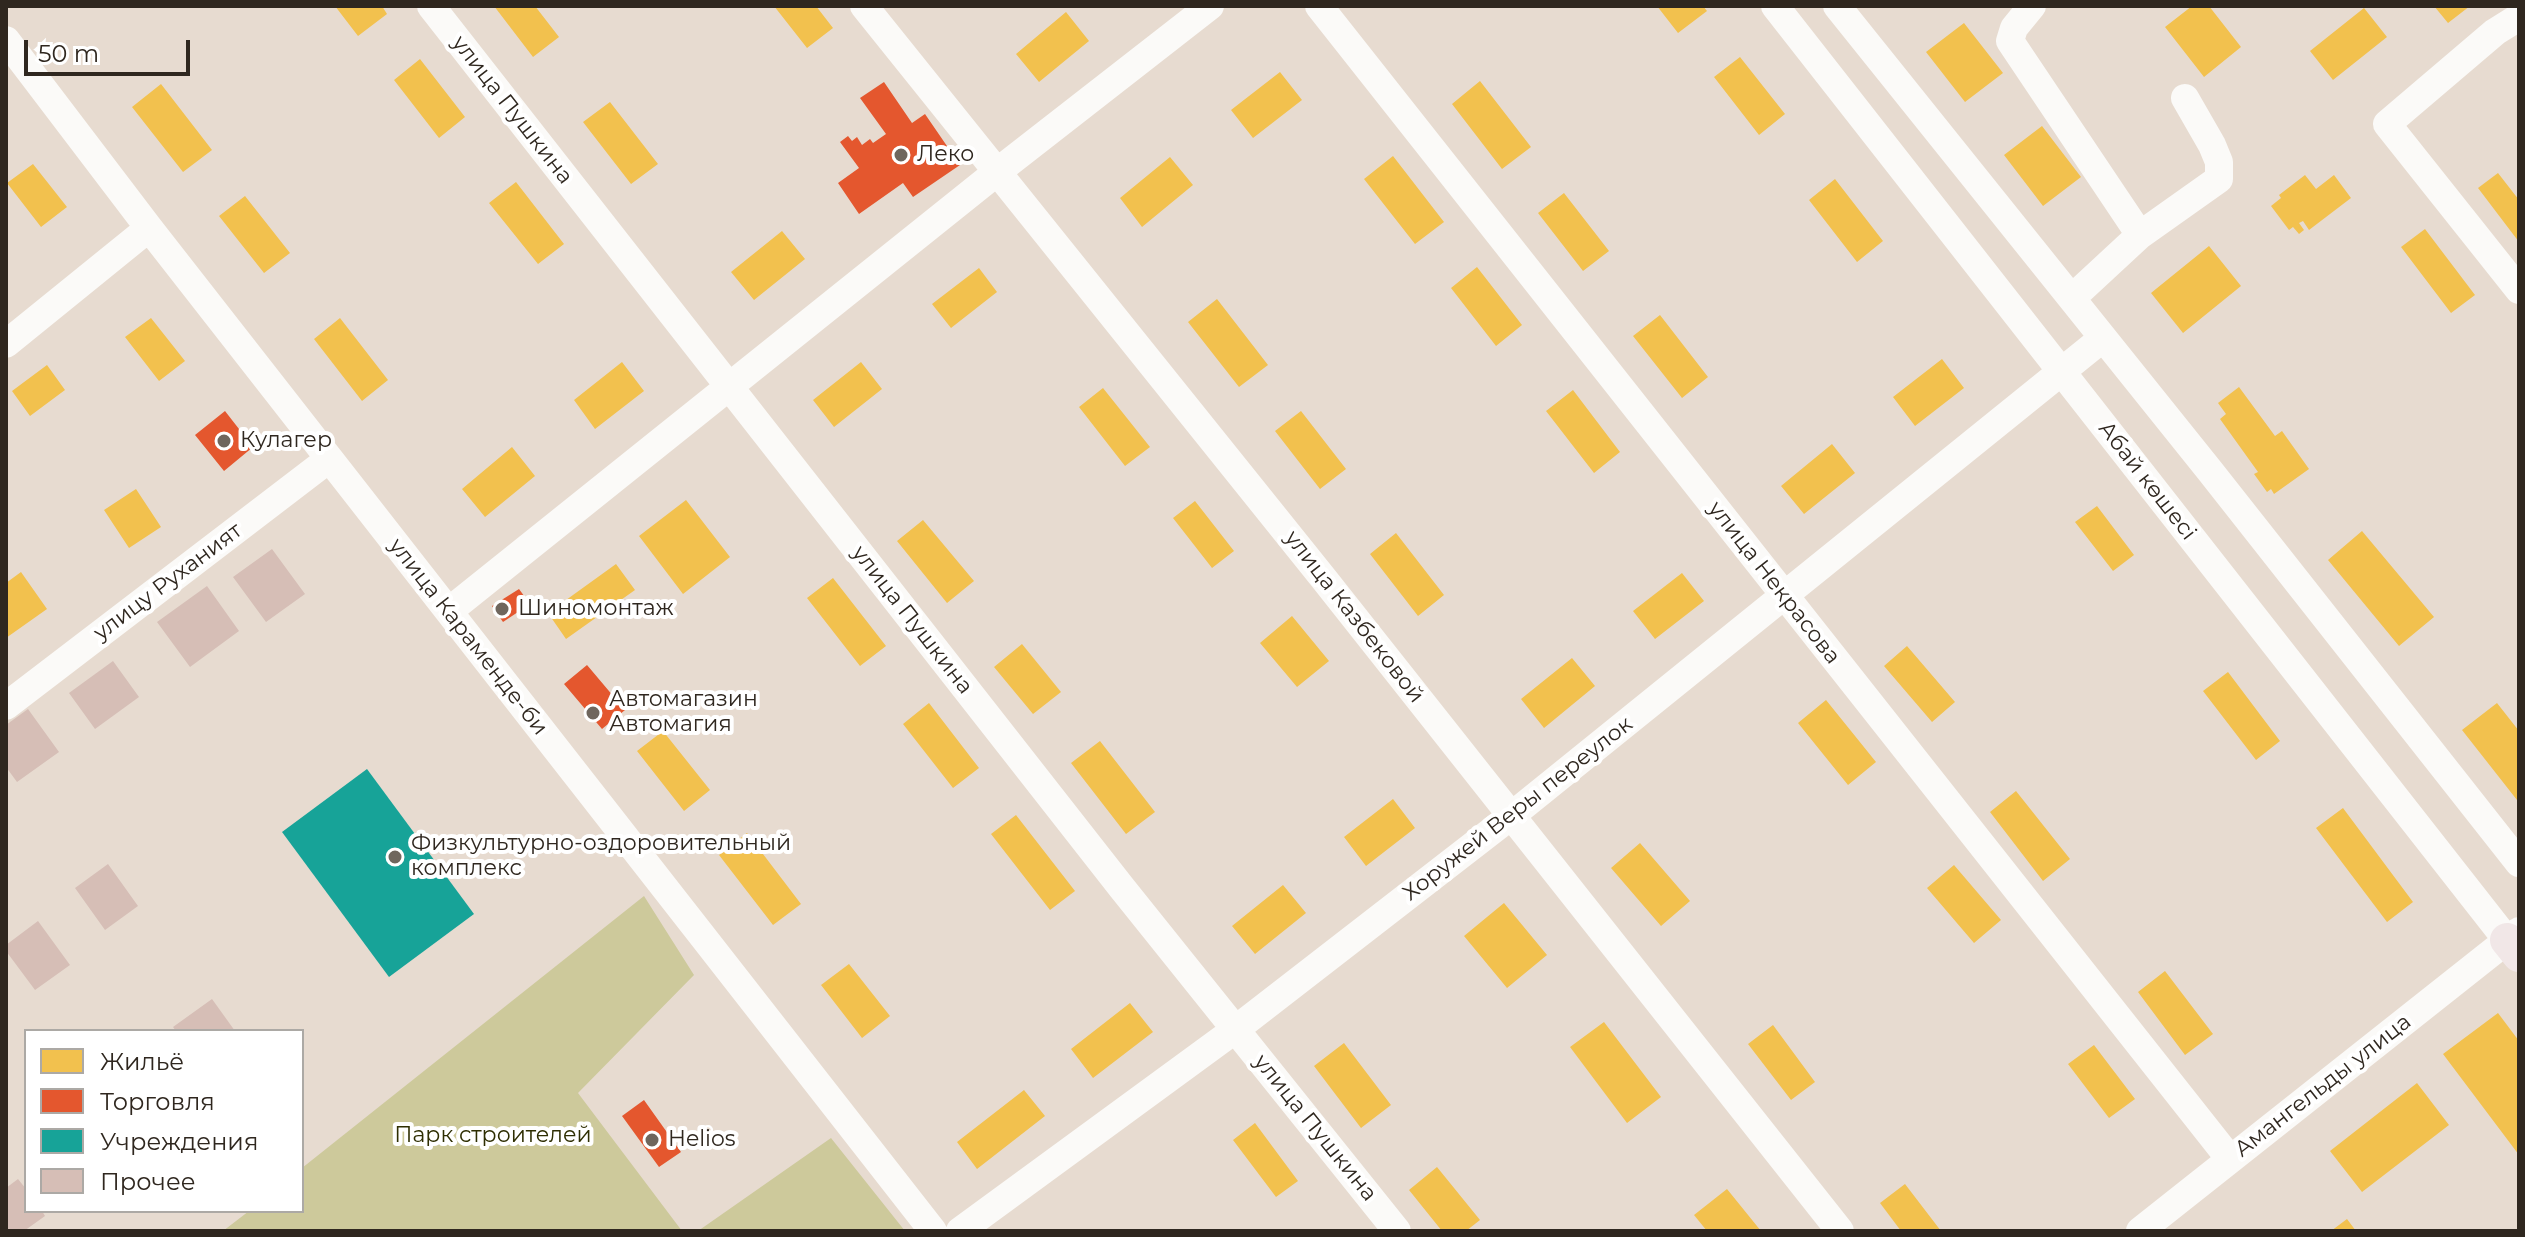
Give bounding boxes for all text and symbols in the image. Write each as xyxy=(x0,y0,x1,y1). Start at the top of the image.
scale bar xyxy=(28,24,194,74)
street label: улица Пушкина xyxy=(446,31,578,189)
text: 50 m xyxy=(38,39,99,68)
place label: Леко xyxy=(917,142,974,168)
marker: Леко xyxy=(892,146,910,164)
street label: Абай көшесі xyxy=(2093,416,2201,546)
place label: Кулагер xyxy=(240,428,332,454)
marker: Кулагер xyxy=(215,432,233,450)
street label: улица Некрасова xyxy=(1702,496,1846,670)
street label: улицу Руханият xyxy=(89,518,247,646)
street label: улица Казбековой xyxy=(1279,526,1429,708)
street label: улица Караменде-би xyxy=(383,533,553,741)
street label: улица Пушкина xyxy=(846,541,978,699)
place label: Шиномонтаж xyxy=(518,596,674,622)
marker: Шиномонтаж xyxy=(493,600,511,618)
place label: Автомагазин Автомагия xyxy=(609,687,758,738)
marker: Автомагазин Автомагия xyxy=(584,704,602,722)
street label: Хоружей Веры переулок xyxy=(1398,711,1638,907)
place label: Физкультурно-оздоровительный комплекс xyxy=(411,831,791,882)
marker: Физкультурно-оздоровительный комплекс xyxy=(386,848,404,866)
street label: Амангельды улица xyxy=(2230,1009,2416,1163)
legend xyxy=(24,1029,304,1213)
text: Жильё xyxy=(100,1047,184,1076)
street label: улица Пушкина xyxy=(1248,1049,1382,1207)
text: Торговля xyxy=(100,1087,215,1116)
park label: Парк строителей xyxy=(394,1123,592,1149)
text: Учреждения xyxy=(100,1127,258,1156)
place label: Helios xyxy=(668,1127,736,1153)
marker: Helios xyxy=(643,1131,661,1149)
text: Прочее xyxy=(100,1167,196,1196)

